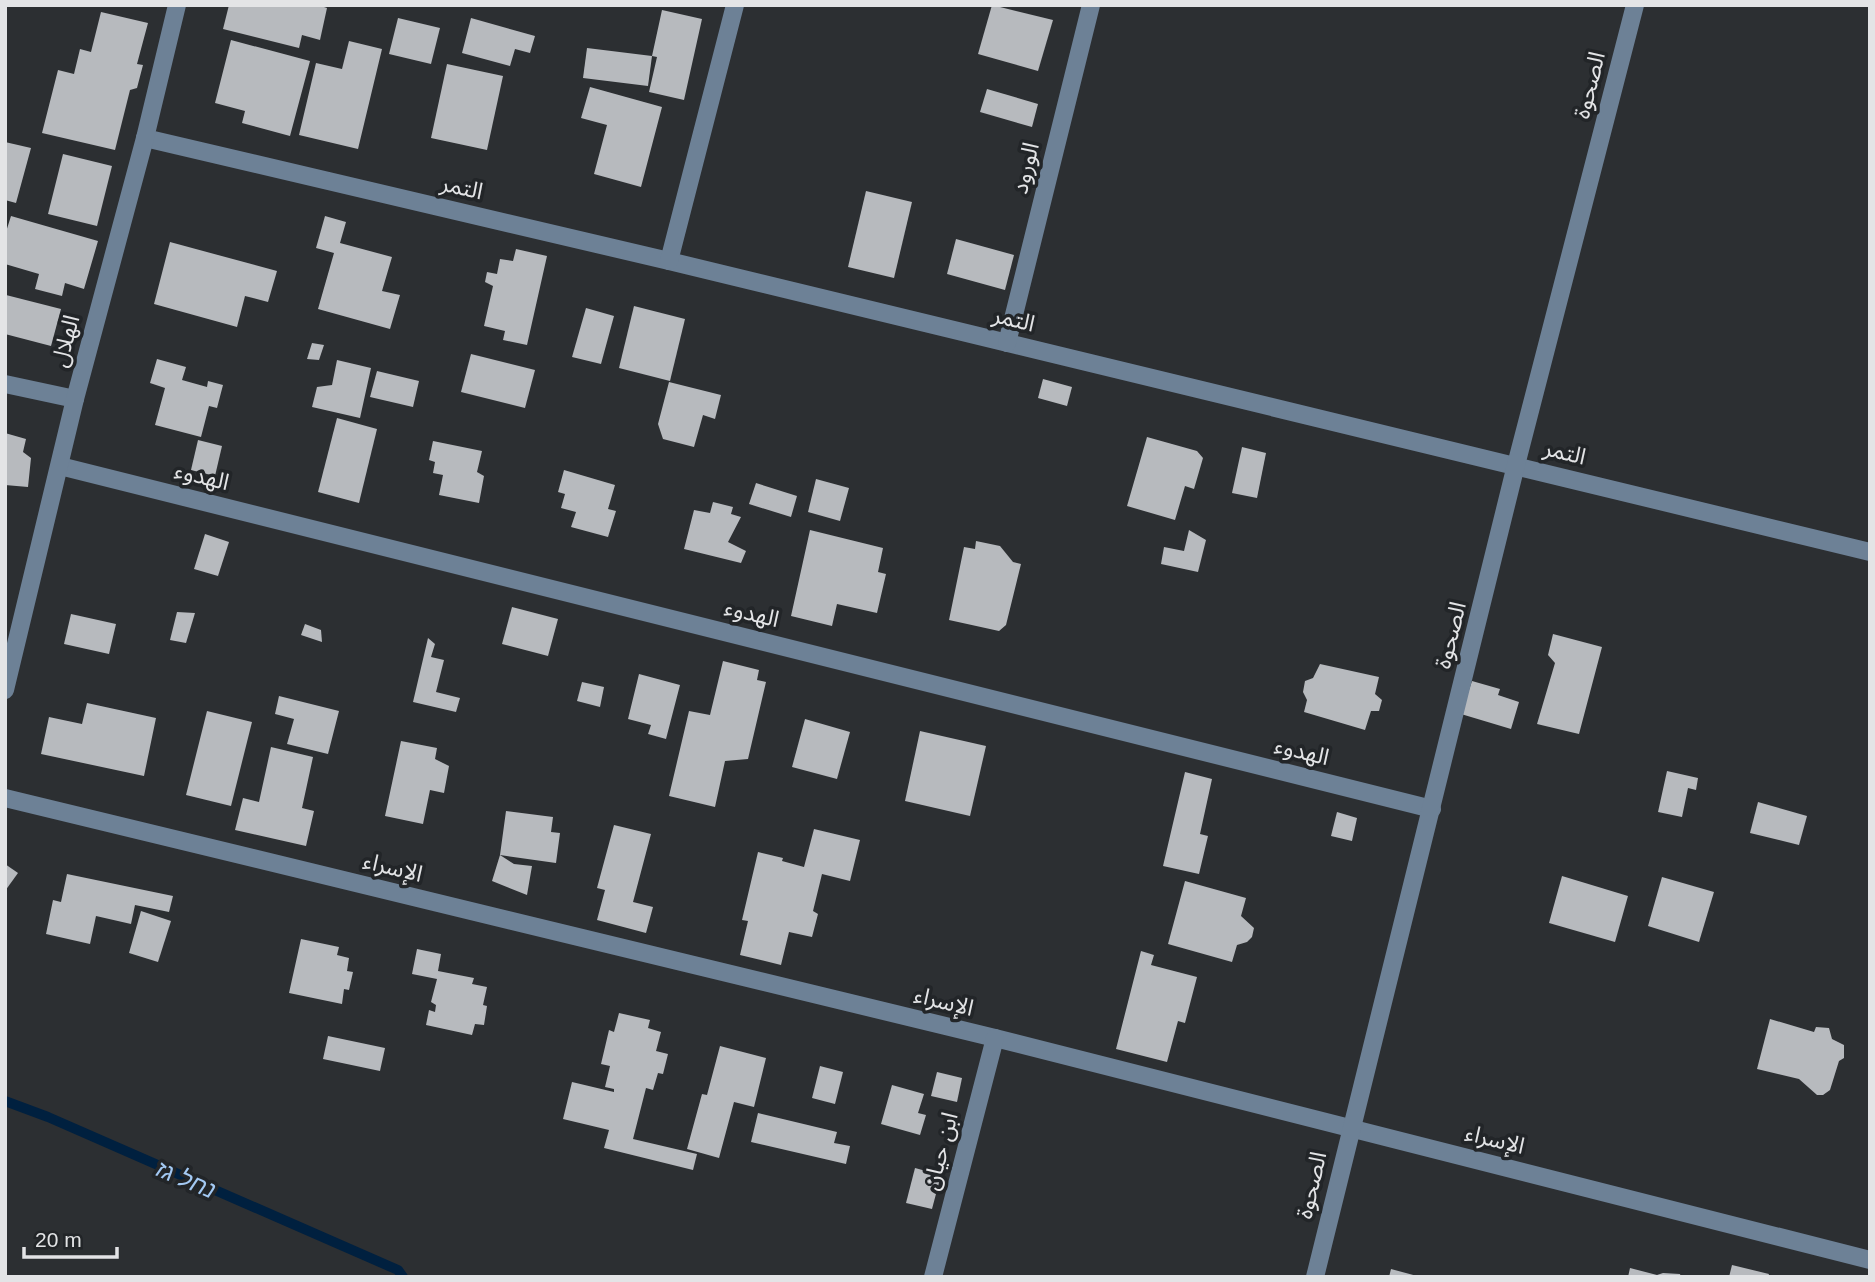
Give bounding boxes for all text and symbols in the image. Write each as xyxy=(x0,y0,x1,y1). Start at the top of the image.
street label: الصحوة xyxy=(1568,49,1611,121)
street label: الورود xyxy=(1006,140,1045,197)
street label: التمر xyxy=(437,169,486,205)
street label: التمر xyxy=(989,301,1038,338)
street label: الهلال xyxy=(46,312,85,370)
street label: التمر xyxy=(1540,434,1589,471)
street label: الهدوء xyxy=(172,457,232,496)
street label: الهدوء xyxy=(722,594,782,633)
street label: الصحوة xyxy=(1429,599,1472,671)
street label: الهدوء xyxy=(1272,732,1332,771)
street label: الإسراء xyxy=(360,847,425,890)
street label: الإسراء xyxy=(911,981,976,1024)
street label: ابن حيان xyxy=(917,1109,963,1193)
street label: الإسراء xyxy=(1462,1119,1527,1162)
street label: الصحوة xyxy=(1291,1149,1332,1221)
water label: נחל גז xyxy=(152,1154,220,1204)
scale bar xyxy=(24,1216,117,1260)
text: 20 m xyxy=(35,1228,82,1251)

